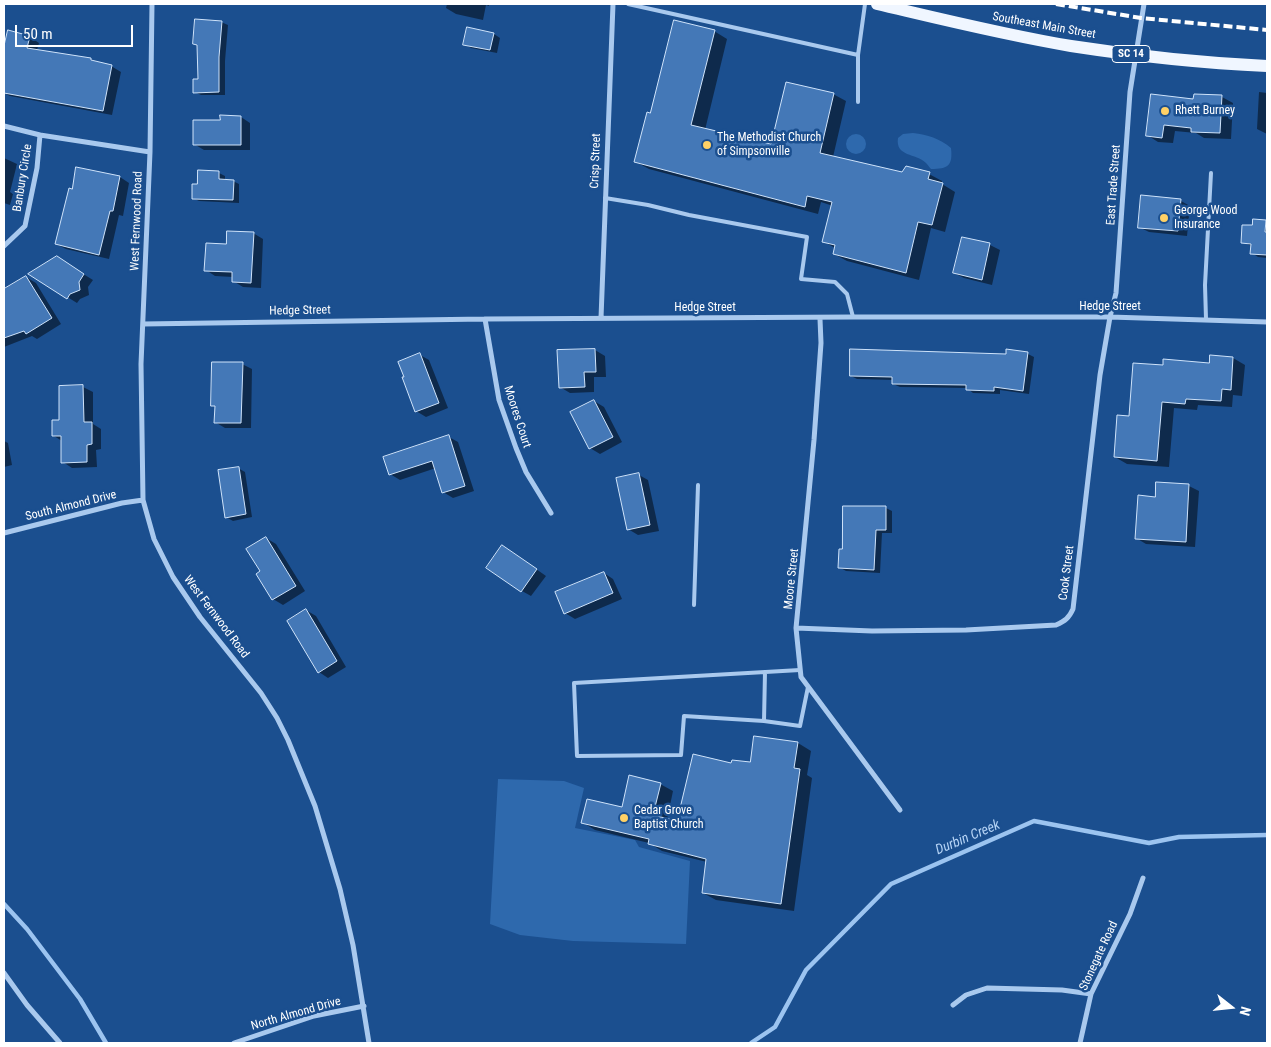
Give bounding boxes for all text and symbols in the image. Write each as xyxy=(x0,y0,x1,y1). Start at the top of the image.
street label: Southeast Main Street xyxy=(991,10,1097,42)
scale bar xyxy=(18,15,135,47)
text: 50 m xyxy=(23,25,53,43)
road number: SC 14 xyxy=(1112,46,1150,62)
place label: Rhett Burney xyxy=(1175,104,1235,118)
marker: Rhett Burney xyxy=(1159,105,1171,117)
place label: The Methodist Church of Simpsonville xyxy=(717,131,821,159)
street label: Crisp Street xyxy=(588,133,604,189)
marker: The Methodist Church of Simpsonville xyxy=(701,139,713,151)
street label: Banbury Circle xyxy=(11,143,35,213)
street label: East Trade Street xyxy=(1104,144,1124,226)
street label: West Fernwood Road xyxy=(128,171,146,271)
place label: George Wood Insurance xyxy=(1174,204,1238,232)
marker: George Wood Insurance xyxy=(1158,212,1170,224)
street label: Hedge Street xyxy=(1079,300,1141,314)
street label: Hedge Street xyxy=(674,301,736,315)
street label: Hedge Street xyxy=(269,303,331,319)
street label: Moores Court xyxy=(500,384,534,450)
street label: South Almond Drive xyxy=(24,488,118,524)
street label: Cook Street xyxy=(1056,545,1078,601)
street label: Moore Street xyxy=(782,548,802,610)
street label: West Fernwood Road xyxy=(180,573,252,661)
place label: Cedar Grove Baptist Church xyxy=(634,804,704,832)
marker: Cedar Grove Baptist Church xyxy=(618,812,630,824)
water label: Durbin Creek xyxy=(933,817,1003,859)
street label: Stonegate Road xyxy=(1077,919,1121,993)
north arrow xyxy=(1206,982,1256,1032)
street label: North Almond Drive xyxy=(249,994,343,1034)
text: N xyxy=(1237,1005,1254,1017)

